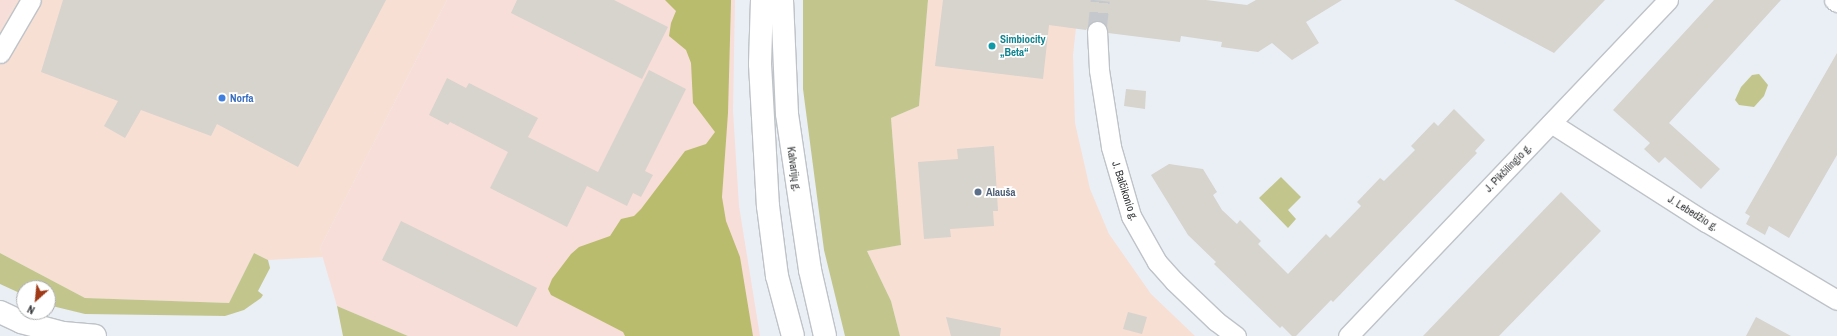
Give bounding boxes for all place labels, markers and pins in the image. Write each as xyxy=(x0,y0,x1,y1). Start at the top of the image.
place label: Simbiocity „Beta“ xyxy=(1000,33,1046,59)
marker: Simbiocity „Beta“ xyxy=(987,41,997,51)
place label: Norfa xyxy=(230,91,254,105)
marker: Norfa xyxy=(217,93,227,103)
place label: Alauša xyxy=(986,185,1016,199)
marker: Alauša xyxy=(973,187,983,197)

